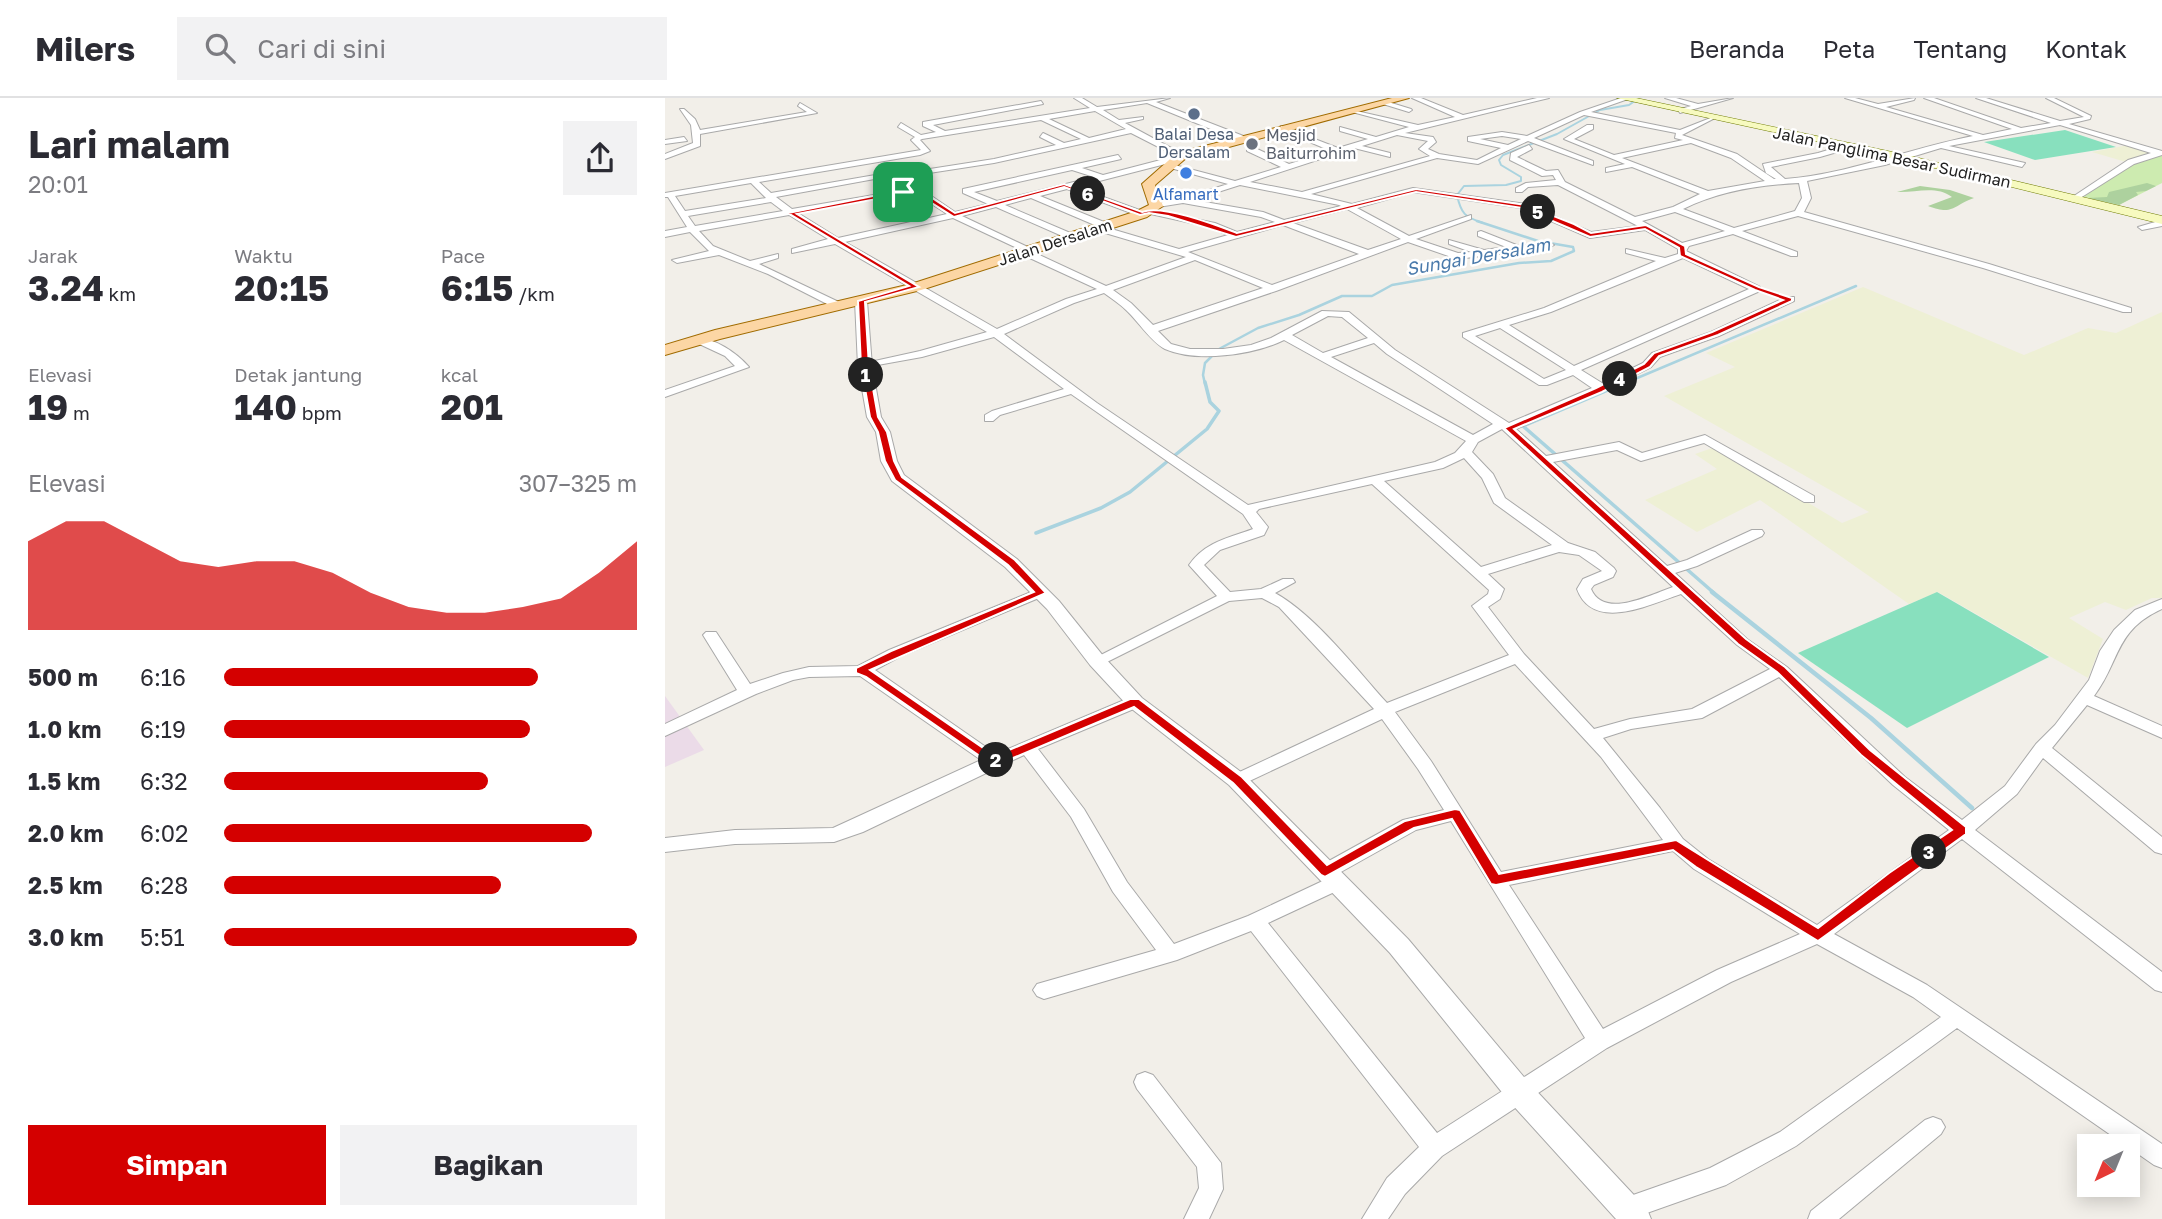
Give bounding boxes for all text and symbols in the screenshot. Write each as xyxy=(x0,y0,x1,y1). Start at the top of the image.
search box xyxy=(177,17,667,80)
text: Milers xyxy=(35,29,135,68)
icon: search xyxy=(201,29,239,67)
text: Cari di sini xyxy=(257,33,386,64)
text: Beranda xyxy=(1689,34,1785,63)
text: Peta xyxy=(1823,34,1875,63)
text: Tentang xyxy=(1913,34,2007,63)
text: Kontak xyxy=(2045,34,2127,63)
marker: Balai Desa Dersalam xyxy=(1186,106,1202,122)
text: Lari malam xyxy=(28,121,230,166)
button: share xyxy=(563,121,637,195)
street label: Jalan Panglima Besar Sudirman xyxy=(1771,122,2013,192)
place label: Balai Desa Dersalam xyxy=(1154,124,1234,162)
place label: Mesjid Baiturrohim xyxy=(1266,125,1356,163)
marker: Mesjid Baiturrohim xyxy=(1244,136,1260,152)
pin xyxy=(873,162,933,222)
marker: Alfamart xyxy=(1178,165,1194,181)
text: 20:01 xyxy=(28,170,88,198)
icon: arrive xyxy=(884,173,922,211)
pin: 6 xyxy=(1071,176,1105,212)
text: 6 xyxy=(1081,182,1094,205)
place label: Alfamart xyxy=(1153,184,1219,204)
pin: 5 xyxy=(1521,194,1555,230)
text: 5 xyxy=(1532,200,1543,223)
street label: Jalan Dersalam xyxy=(996,214,1114,270)
water label: Sungai Dersalam xyxy=(1404,232,1553,279)
text: Jarak xyxy=(28,244,78,267)
text: Waktu xyxy=(234,244,293,267)
text: Pace xyxy=(441,244,485,267)
text: 3.24 xyxy=(28,267,104,309)
text: 20:15 xyxy=(234,267,329,309)
text: 6:15 xyxy=(441,267,513,309)
text: km xyxy=(104,282,136,305)
text: /km xyxy=(513,282,555,305)
pin: 1 xyxy=(849,358,883,392)
pin: 4 xyxy=(1602,362,1637,396)
text: Elevasi xyxy=(28,363,92,386)
text: Detak jantung xyxy=(234,363,362,386)
text: kcal xyxy=(441,363,478,386)
text: 1 xyxy=(861,363,870,386)
text: 4 xyxy=(1614,367,1625,390)
text: 19 xyxy=(28,386,68,428)
text: 140 xyxy=(234,386,297,428)
text: 201 xyxy=(441,386,503,428)
text: m xyxy=(68,401,90,424)
text: bpm xyxy=(297,401,342,424)
text: Elevasi xyxy=(28,469,106,497)
text: 307–325 m xyxy=(519,469,637,497)
text: 500 m xyxy=(28,663,98,691)
text: 6:16 xyxy=(140,663,186,691)
text: 1.0 km xyxy=(28,715,101,743)
text: 6:19 xyxy=(140,715,186,743)
pin: 2 xyxy=(979,742,1013,778)
text: 2 xyxy=(990,748,1001,771)
text: 1.5 km xyxy=(28,767,100,795)
text: 6:32 xyxy=(140,767,188,795)
text: 2.0 km xyxy=(28,819,104,847)
text: 6:02 xyxy=(140,819,188,847)
pin: 3 xyxy=(1911,834,1947,870)
text: 3 xyxy=(1923,840,1934,863)
text: 2.5 km xyxy=(28,871,103,899)
text: 6:28 xyxy=(140,871,188,899)
text: 3.0 km xyxy=(28,923,104,951)
text: 5:51 xyxy=(140,923,185,951)
button: Simpan xyxy=(28,1125,326,1205)
button: Bagikan xyxy=(340,1125,637,1205)
north arrow xyxy=(2077,1134,2140,1197)
map controls xyxy=(2077,1134,2140,1197)

